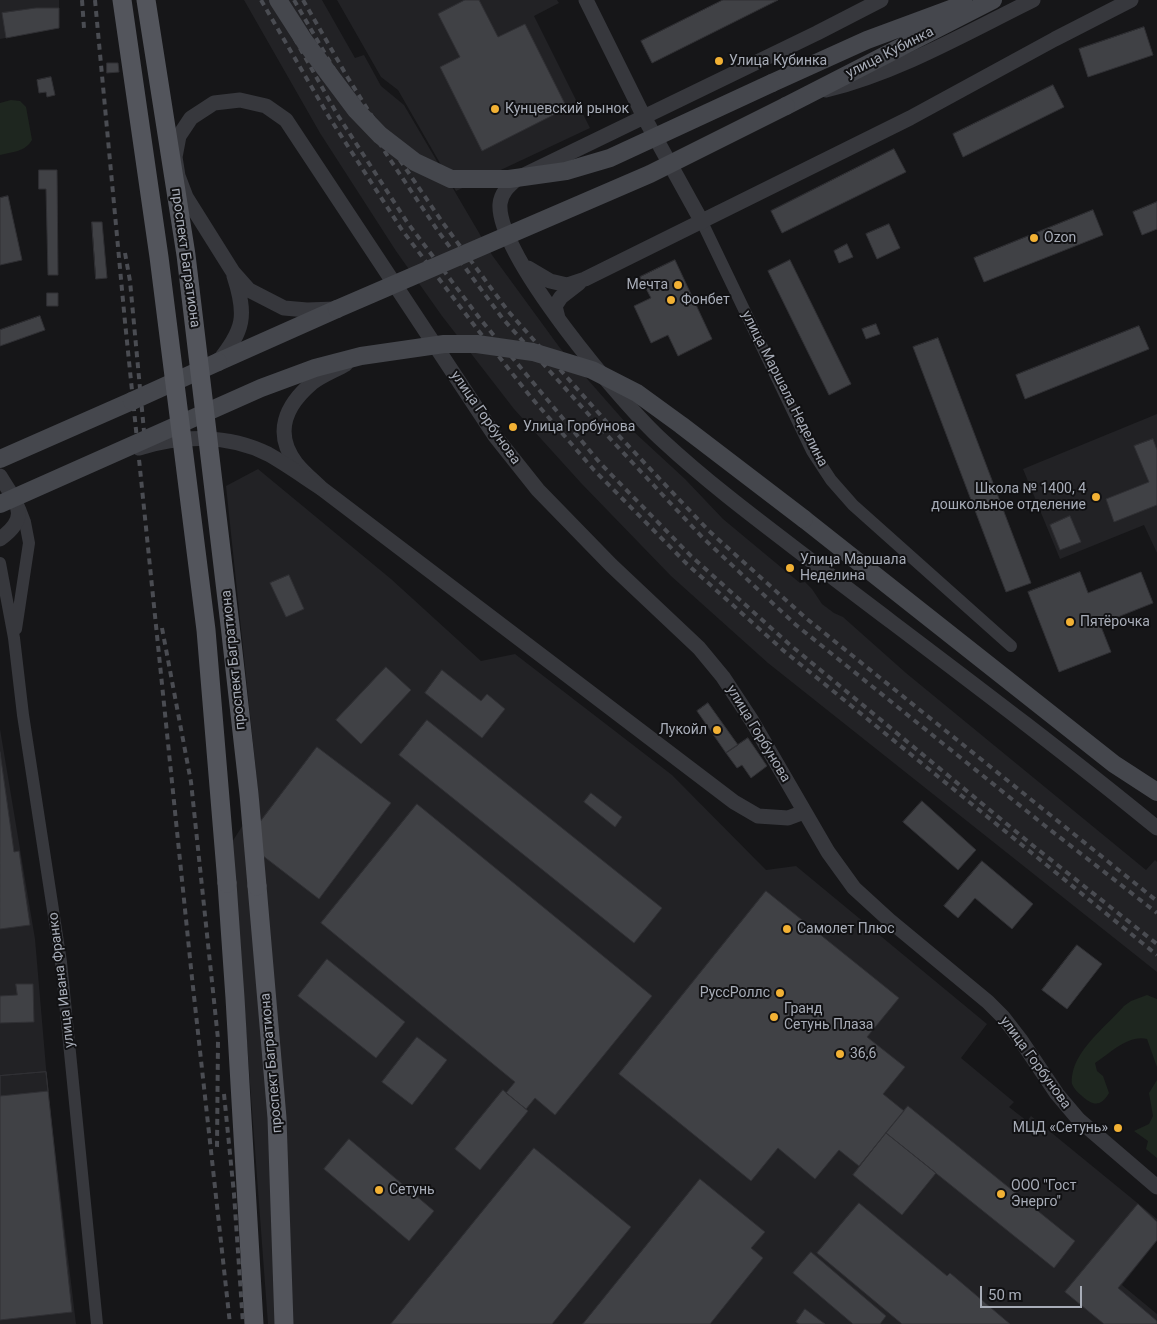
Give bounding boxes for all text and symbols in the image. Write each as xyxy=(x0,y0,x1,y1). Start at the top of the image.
street label: улица Кубинка xyxy=(843,24,937,82)
place label: Улица Кубинка xyxy=(729,53,827,69)
marker: Улица Кубинка xyxy=(713,55,725,67)
place label: Кунцевский рынок xyxy=(505,101,629,117)
marker: Кунцевский рынок xyxy=(489,103,501,115)
street label: проспект Багратиона xyxy=(167,187,203,329)
place label: Ozon xyxy=(1044,230,1076,246)
marker: Ozon xyxy=(1028,232,1040,244)
place label: Мечта xyxy=(626,277,668,293)
marker: Мечта xyxy=(672,279,684,291)
place label: Фонбет xyxy=(681,292,730,308)
marker: Фонбет xyxy=(665,294,677,306)
street label: улица Маршала Неделина xyxy=(737,308,831,470)
street label: улица Горбунова xyxy=(446,368,524,468)
place label: Улица Горбунова xyxy=(523,419,635,435)
marker: Улица Горбунова xyxy=(507,421,519,433)
place label: Школа № 1400, 4 дошкольное отделение xyxy=(931,481,1086,514)
marker: Школа № 1400, 4 дошкольное отделение xyxy=(1090,491,1102,503)
place label: Улица Маршала Неделина xyxy=(800,552,906,584)
marker: Улица Маршала Неделина xyxy=(784,562,796,574)
street label: проспект Багратиона xyxy=(218,589,250,731)
place label: Пятёрочка xyxy=(1080,614,1150,630)
marker: Пятёрочка xyxy=(1064,616,1076,628)
street label: улица Горбунова xyxy=(722,682,794,786)
place label: Лукойл xyxy=(659,722,707,738)
marker: Лукойл xyxy=(711,724,723,736)
street label: улица Ивана Франко xyxy=(45,911,79,1049)
place label: Самолет Плюс xyxy=(797,921,894,937)
marker: Самолет Плюс xyxy=(781,923,793,935)
place label: РуссРоллс xyxy=(700,985,770,1001)
marker: РуссРоллс xyxy=(774,987,786,999)
street label: проспект Багратиона xyxy=(258,992,286,1134)
place label: Гранд Сетунь Плаза xyxy=(784,1001,873,1034)
marker: Гранд Сетунь Плаза xyxy=(768,1011,780,1023)
street label: улица Горбунова xyxy=(996,1013,1074,1113)
place label: 36,6 xyxy=(850,1046,876,1062)
marker: 36,6 xyxy=(834,1048,846,1060)
place label: МЦД «Сетунь» xyxy=(1013,1120,1108,1136)
marker: МЦД «Сетунь» xyxy=(1112,1122,1124,1134)
place label: ООО "Гост Энерго" xyxy=(1011,1178,1076,1210)
place label: Сетунь xyxy=(389,1182,435,1198)
marker: Сетунь xyxy=(373,1184,385,1196)
marker: ООО "Гост Энерго" xyxy=(995,1188,1007,1200)
scale bar xyxy=(982,1276,1084,1308)
text: 50 m xyxy=(988,1286,1022,1304)

